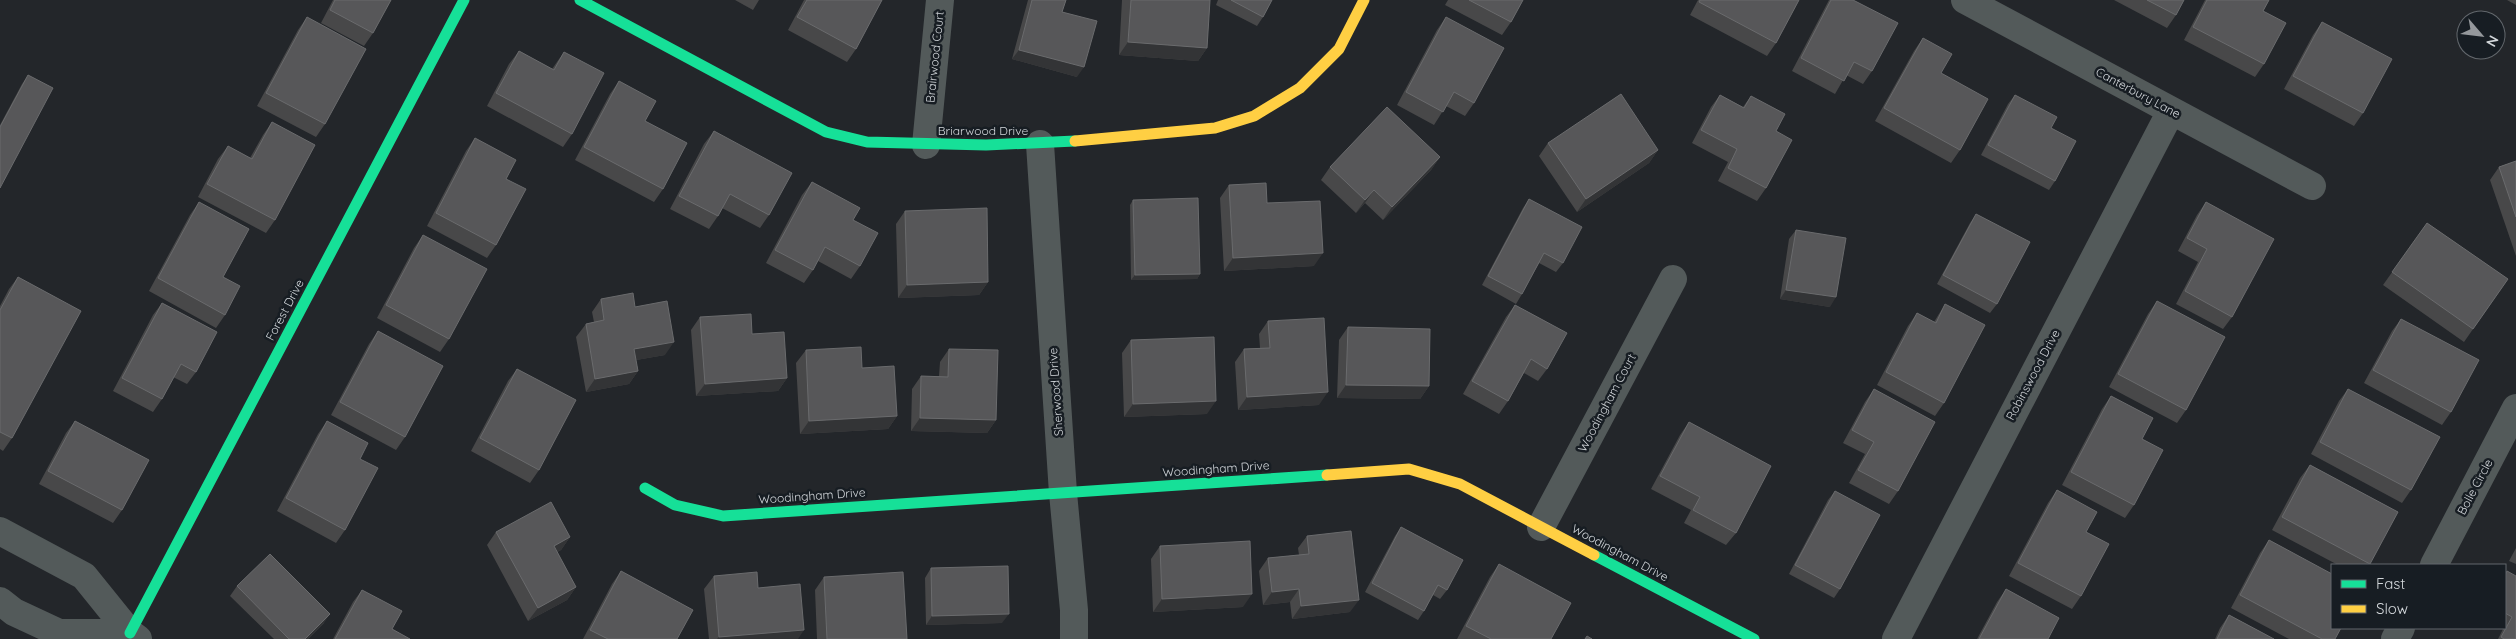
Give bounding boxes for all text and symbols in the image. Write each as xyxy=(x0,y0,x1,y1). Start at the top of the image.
street label: Brairwood Court xyxy=(922,10,947,103)
north arrow xyxy=(2456,10,2506,60)
text: N xyxy=(2482,32,2503,50)
street label: Canterbury Lane xyxy=(2093,64,2183,121)
street label: Briarwood Drive xyxy=(938,123,1028,138)
street label: Forest Drive xyxy=(262,277,307,343)
street label: Robinswood Drive xyxy=(2002,327,2063,423)
street label: Sherwood Drive xyxy=(1045,347,1066,437)
street label: Woodingham Court xyxy=(1574,351,1639,454)
street label: Bolle Circle xyxy=(2454,456,2496,517)
street label: Woodingham Drive xyxy=(1162,457,1270,480)
street label: Woodingham Drive xyxy=(758,484,866,507)
street label: Woodingham Drive xyxy=(1569,521,1671,584)
legend xyxy=(2331,564,2506,629)
text: Fast xyxy=(2376,574,2405,593)
text: Slow xyxy=(2376,599,2408,618)

